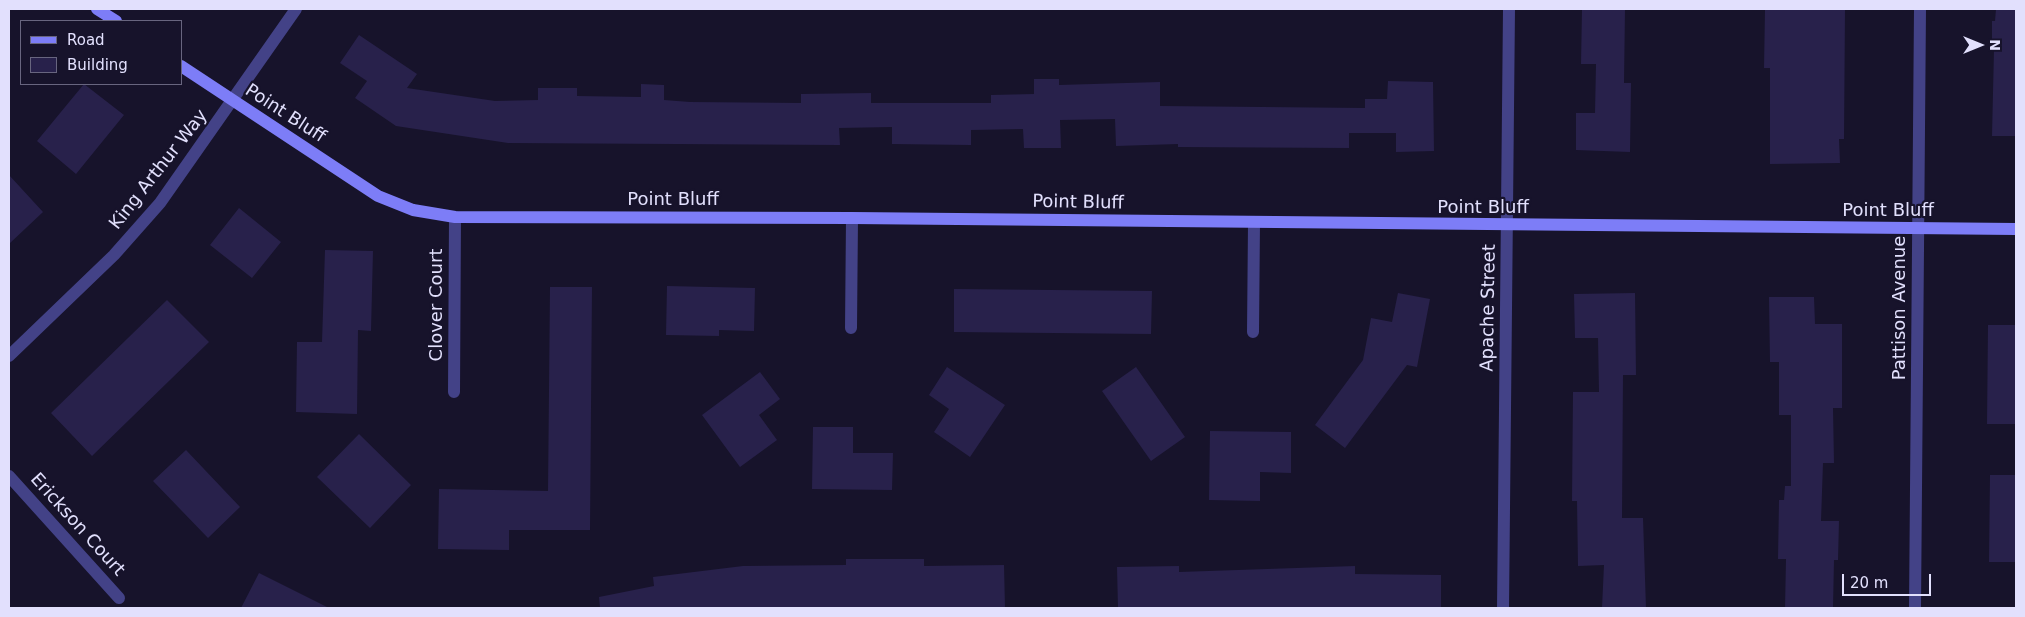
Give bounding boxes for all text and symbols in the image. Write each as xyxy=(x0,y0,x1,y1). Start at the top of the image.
legend xyxy=(20,20,182,85)
north arrow xyxy=(1955,20,2005,70)
text: Road xyxy=(67,31,105,49)
text: N xyxy=(1987,39,2003,51)
text: Building xyxy=(67,56,128,74)
street label: Point Bluff xyxy=(241,80,329,148)
street label: King Arthur Way xyxy=(105,106,213,234)
street label: Point Bluff xyxy=(627,189,719,211)
street label: Point Bluff xyxy=(1032,191,1124,215)
street label: Point Bluff xyxy=(1437,197,1529,219)
street label: Point Bluff xyxy=(1842,200,1934,222)
street label: Pattison Avenue xyxy=(1889,236,1911,380)
street label: Apache Street xyxy=(1477,244,1501,372)
street label: Clover Court xyxy=(426,249,448,361)
street label: Erickson Court xyxy=(25,469,129,581)
scale bar xyxy=(1845,564,1934,596)
text: 20 m xyxy=(1850,574,1888,592)

